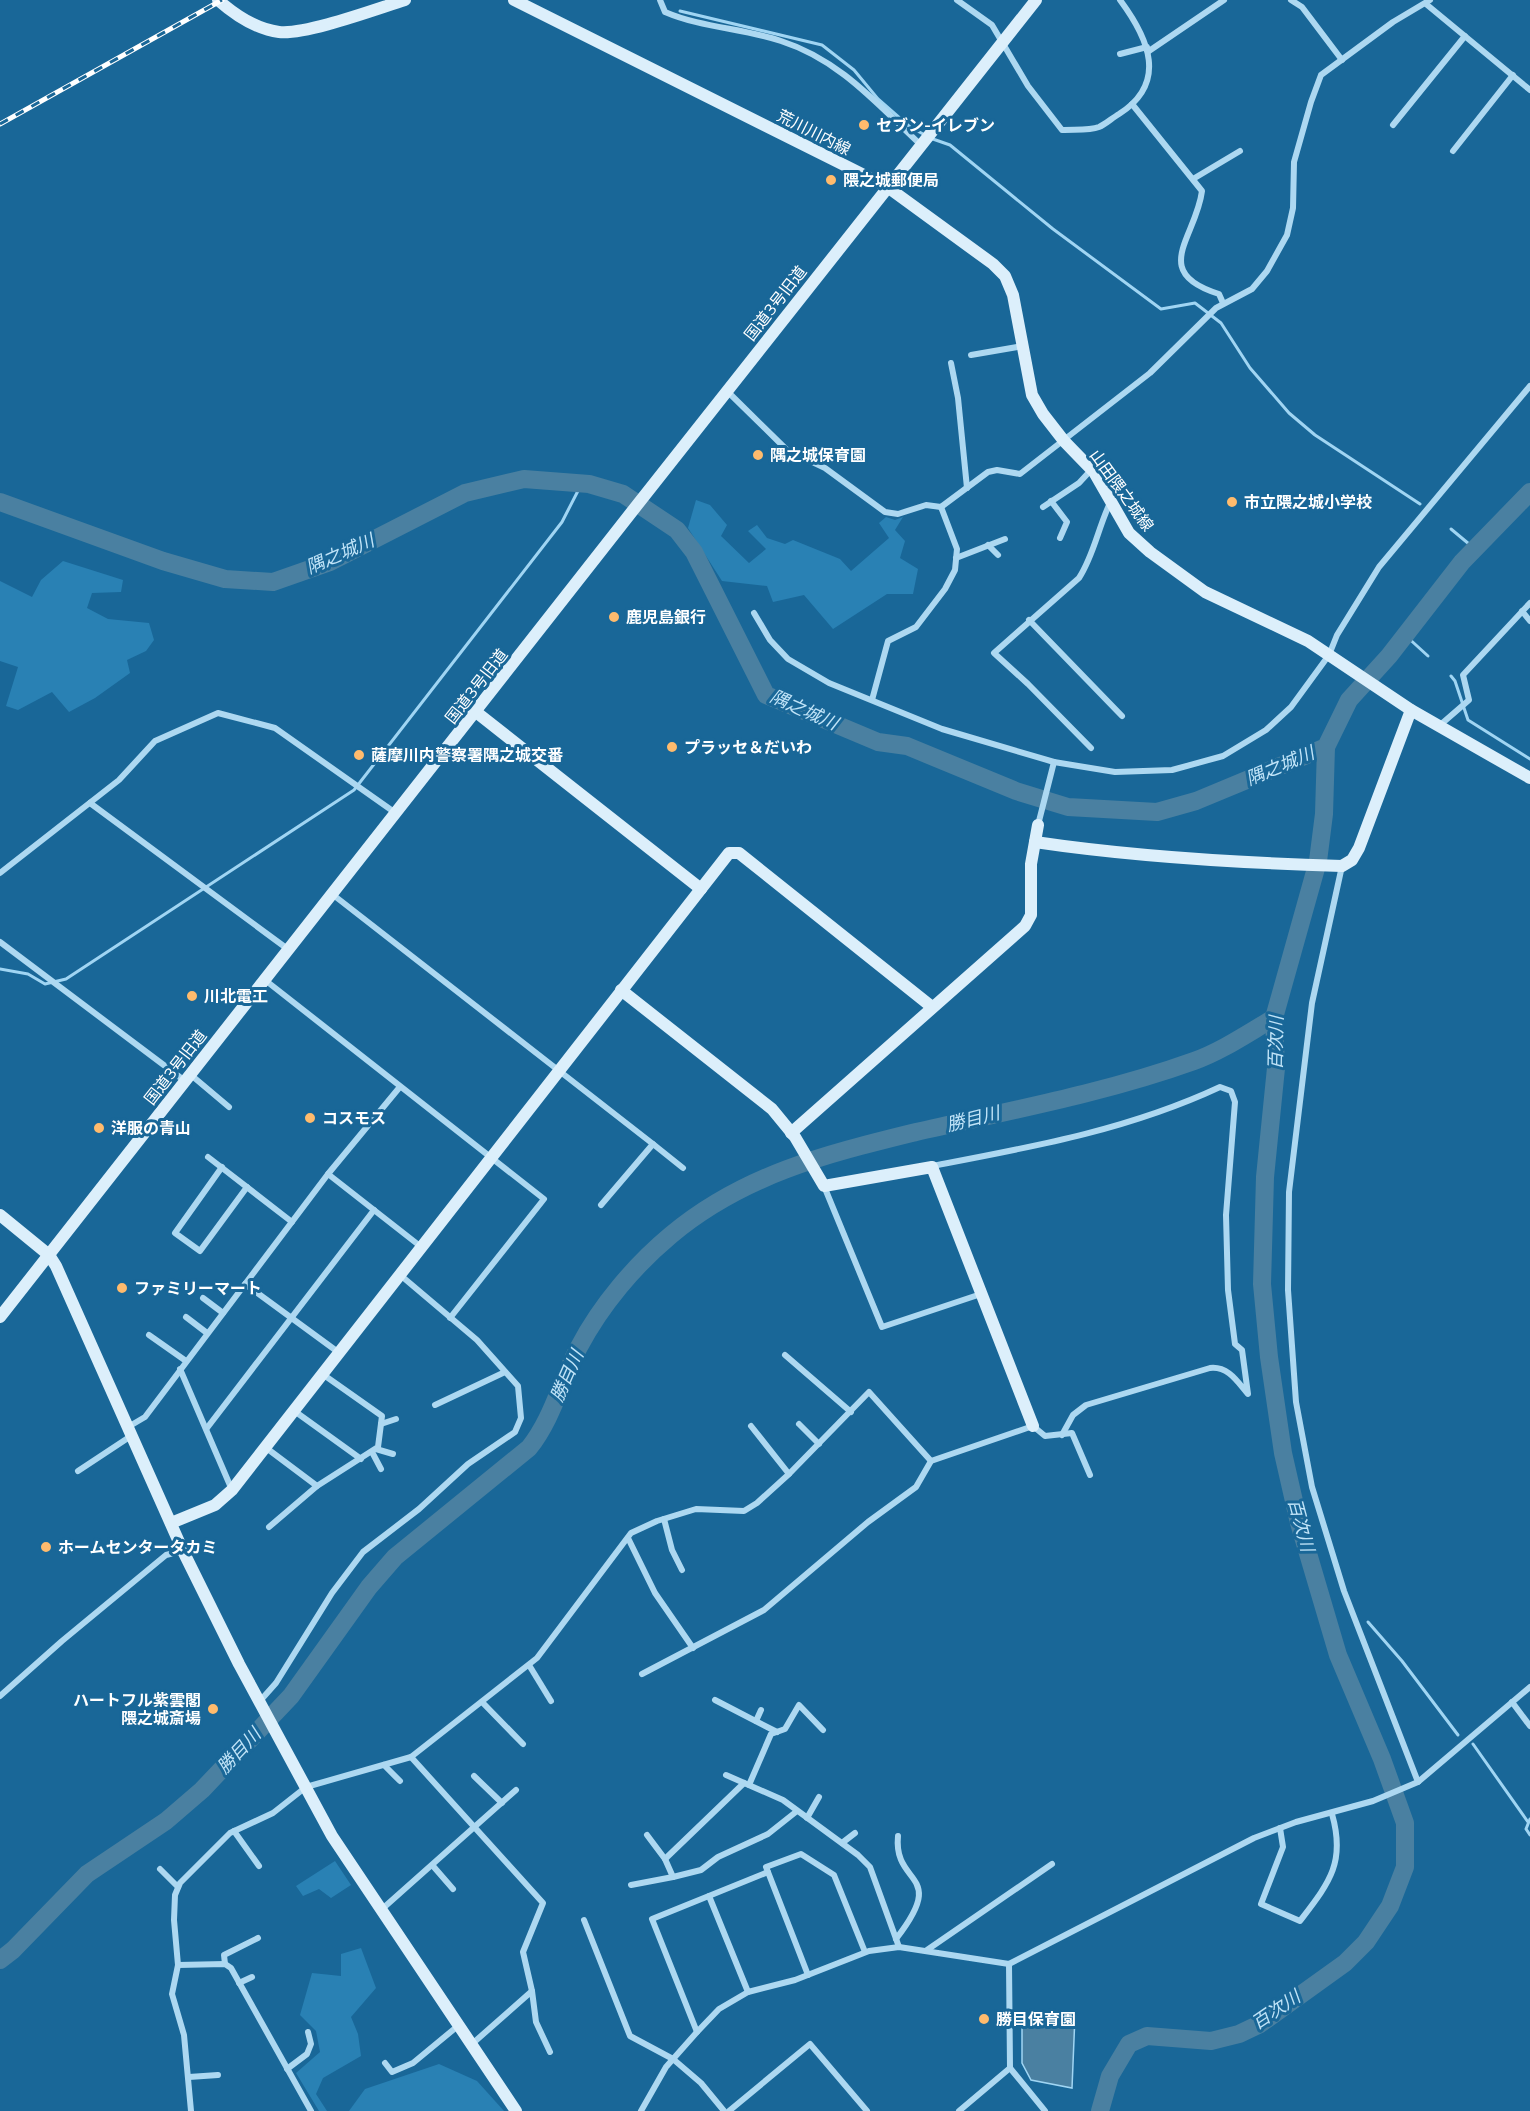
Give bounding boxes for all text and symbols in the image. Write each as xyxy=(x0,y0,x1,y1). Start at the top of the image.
street label: 荒川川内線 xyxy=(774,105,854,159)
place label: セブン-イレブン xyxy=(876,115,995,135)
marker: セブン-イレブン xyxy=(857,118,871,132)
place label: 隈之城郵便局 xyxy=(843,170,939,190)
marker: 隈之城郵便局 xyxy=(824,173,838,187)
street label: 国道3号旧道 xyxy=(740,262,810,344)
place label: 隅之城保育園 xyxy=(770,445,866,465)
street label: 山田隈之城線 xyxy=(1086,445,1158,535)
marker: 隅之城保育園 xyxy=(751,448,765,462)
place label: 市立隈之城小学校 xyxy=(1244,492,1372,512)
marker: 市立隈之城小学校 xyxy=(1225,495,1239,509)
water label: 隅之城川 xyxy=(302,528,379,579)
place label: 鹿児島銀行 xyxy=(626,607,706,627)
marker: 鹿児島銀行 xyxy=(607,610,621,624)
street label: 国道3号旧道 xyxy=(441,645,511,727)
water label: 隅之城川 xyxy=(767,684,844,736)
place label: プラッセ＆だいわ xyxy=(684,737,812,757)
marker: プラッセ＆だいわ xyxy=(665,740,679,754)
water label: 隅之城川 xyxy=(1242,740,1319,790)
place label: 薩摩川内警察署隅之城交番 xyxy=(371,745,563,765)
marker: 薩摩川内警察署隅之城交番 xyxy=(352,748,366,762)
place label: 川北電工 xyxy=(204,986,268,1006)
marker: 川北電工 xyxy=(185,989,199,1003)
water label: 百次川 xyxy=(1264,1014,1288,1070)
street label: 国道3号旧道 xyxy=(140,1026,210,1108)
water label: 勝目川 xyxy=(944,1100,1004,1136)
place label: コスモス xyxy=(322,1108,386,1128)
marker: コスモス xyxy=(303,1111,317,1125)
place label: 洋服の青山 xyxy=(111,1118,191,1138)
marker: 洋服の青山 xyxy=(92,1121,106,1135)
place label: ファミリーマート xyxy=(134,1278,262,1298)
marker: ファミリーマート xyxy=(115,1281,129,1295)
water label: 勝目川 xyxy=(545,1345,589,1405)
water label: 百次川 xyxy=(1283,1496,1320,1556)
place label: ホームセンタータカミ xyxy=(58,1537,218,1557)
marker: ホームセンタータカミ xyxy=(39,1540,53,1554)
place label: ハートフル紫雲閣 隈之城斎場 xyxy=(73,1690,201,1728)
marker: ハートフル紫雲閣 隈之城斎場 xyxy=(206,1702,220,1716)
water label: 勝目川 xyxy=(212,1722,267,1778)
water label: 百次川 xyxy=(1247,1984,1306,2034)
place label: 勝目保育園 xyxy=(996,2009,1076,2029)
marker: 勝目保育園 xyxy=(977,2012,991,2026)

